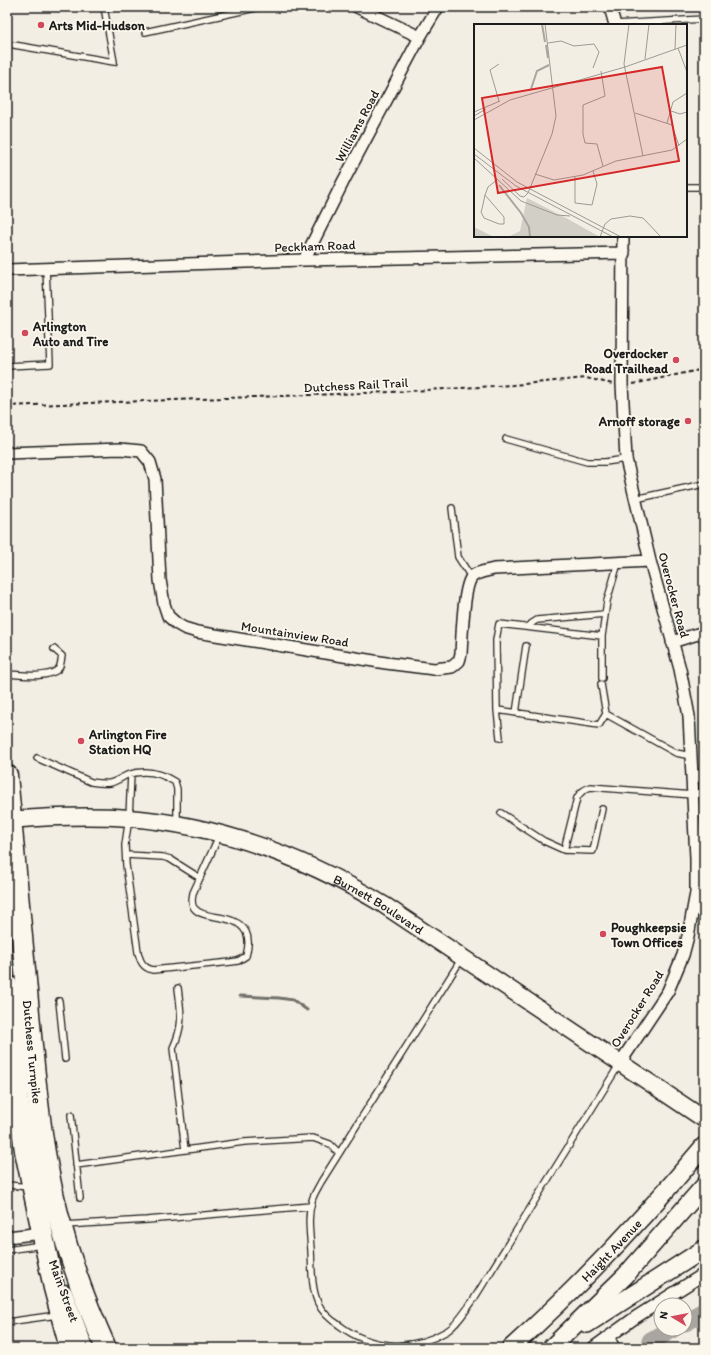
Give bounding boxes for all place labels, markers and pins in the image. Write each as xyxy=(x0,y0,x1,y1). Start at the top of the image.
place label: Arts Mid-Hudson xyxy=(48,18,146,33)
marker: Arts Mid-Hudson xyxy=(36,20,46,30)
place label: Arlington Auto and Tire xyxy=(32,319,108,349)
marker: Arlington Auto and Tire xyxy=(20,328,30,338)
place label: Overdocker Road Trailhead xyxy=(584,346,669,376)
marker: Overdocker Road Trailhead xyxy=(671,355,681,365)
place label: Arnoff storage xyxy=(598,414,680,430)
marker: Arnoff storage xyxy=(683,416,693,426)
place label: Arlington Fire Station HQ xyxy=(88,727,167,757)
marker: Arlington Fire Station HQ xyxy=(76,736,86,746)
place label: Poughkeepsie Town Offices xyxy=(610,920,687,950)
marker: Poughkeepsie Town Offices xyxy=(598,929,608,939)

